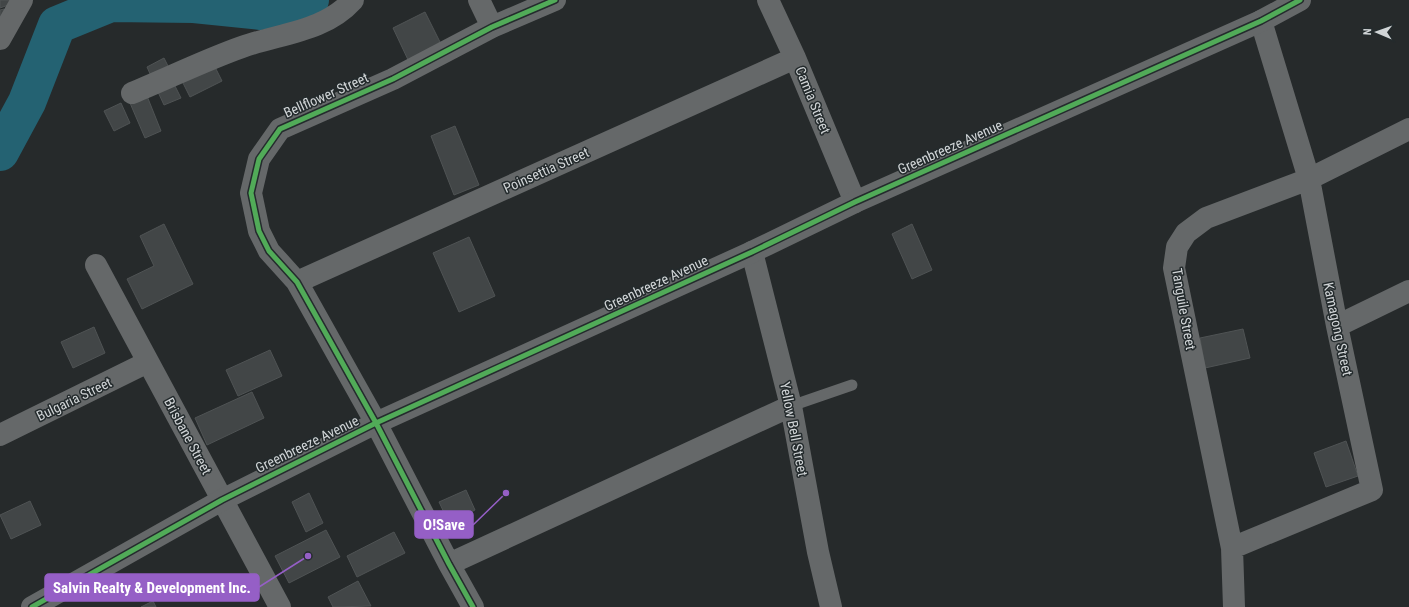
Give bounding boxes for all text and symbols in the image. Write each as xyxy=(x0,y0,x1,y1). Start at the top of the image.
north arrow xyxy=(1357,12,1397,52)
text: N xyxy=(1361,28,1374,35)
street label: Camia Street xyxy=(792,64,834,136)
street label: Bellflower Street xyxy=(281,69,371,121)
street label: Greenbreeze Avenue xyxy=(895,117,1005,177)
street label: Poinsettia Street xyxy=(501,144,591,196)
street label: Greenbreeze Avenue xyxy=(602,252,711,314)
street label: Tanguile Street xyxy=(1169,267,1199,351)
street label: Kamagong Street xyxy=(1320,281,1356,377)
street label: Bulgaria Street xyxy=(34,374,114,424)
street label: Yellow Bell Street xyxy=(777,380,811,478)
street label: Brisbane Street xyxy=(161,395,215,477)
street label: Greenbreeze Avenue xyxy=(253,412,361,476)
callout: O!Save xyxy=(415,511,473,538)
text: O!Save xyxy=(423,516,465,534)
callout: Salvin Realty & Development Inc. xyxy=(45,574,259,601)
text: Salvin Realty & Development Inc. xyxy=(53,579,251,597)

